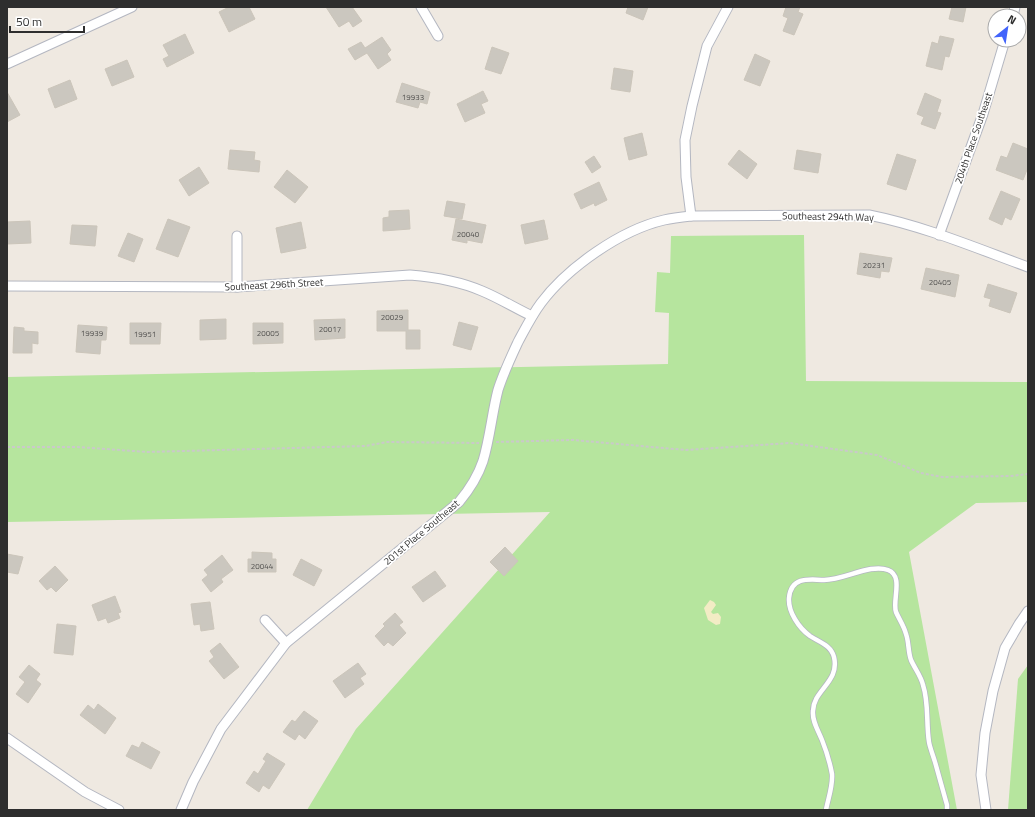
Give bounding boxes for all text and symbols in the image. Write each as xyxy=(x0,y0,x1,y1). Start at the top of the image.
scale bar xyxy=(10,8,84,34)
north arrow xyxy=(987,8,1027,48)
text: N xyxy=(1005,11,1019,28)
text: 50 m xyxy=(16,12,42,31)
street label: 204th Place Southeast xyxy=(951,90,996,186)
house number: 19933 xyxy=(402,91,424,103)
street label: Southeast 294th Way xyxy=(782,208,874,225)
house number: 20040 xyxy=(457,228,480,240)
house number: 20231 xyxy=(863,259,885,271)
street label: Southeast 296th Street xyxy=(224,274,324,295)
house number: 20405 xyxy=(929,276,952,288)
house number: 20029 xyxy=(381,311,404,323)
house number: 20017 xyxy=(319,323,341,335)
house number: 19939 xyxy=(81,327,104,339)
house number: 20005 xyxy=(257,327,280,339)
house number: 19951 xyxy=(134,328,156,340)
street label: 201st Place Southeast xyxy=(380,496,463,569)
house number: 20044 xyxy=(251,560,274,572)

